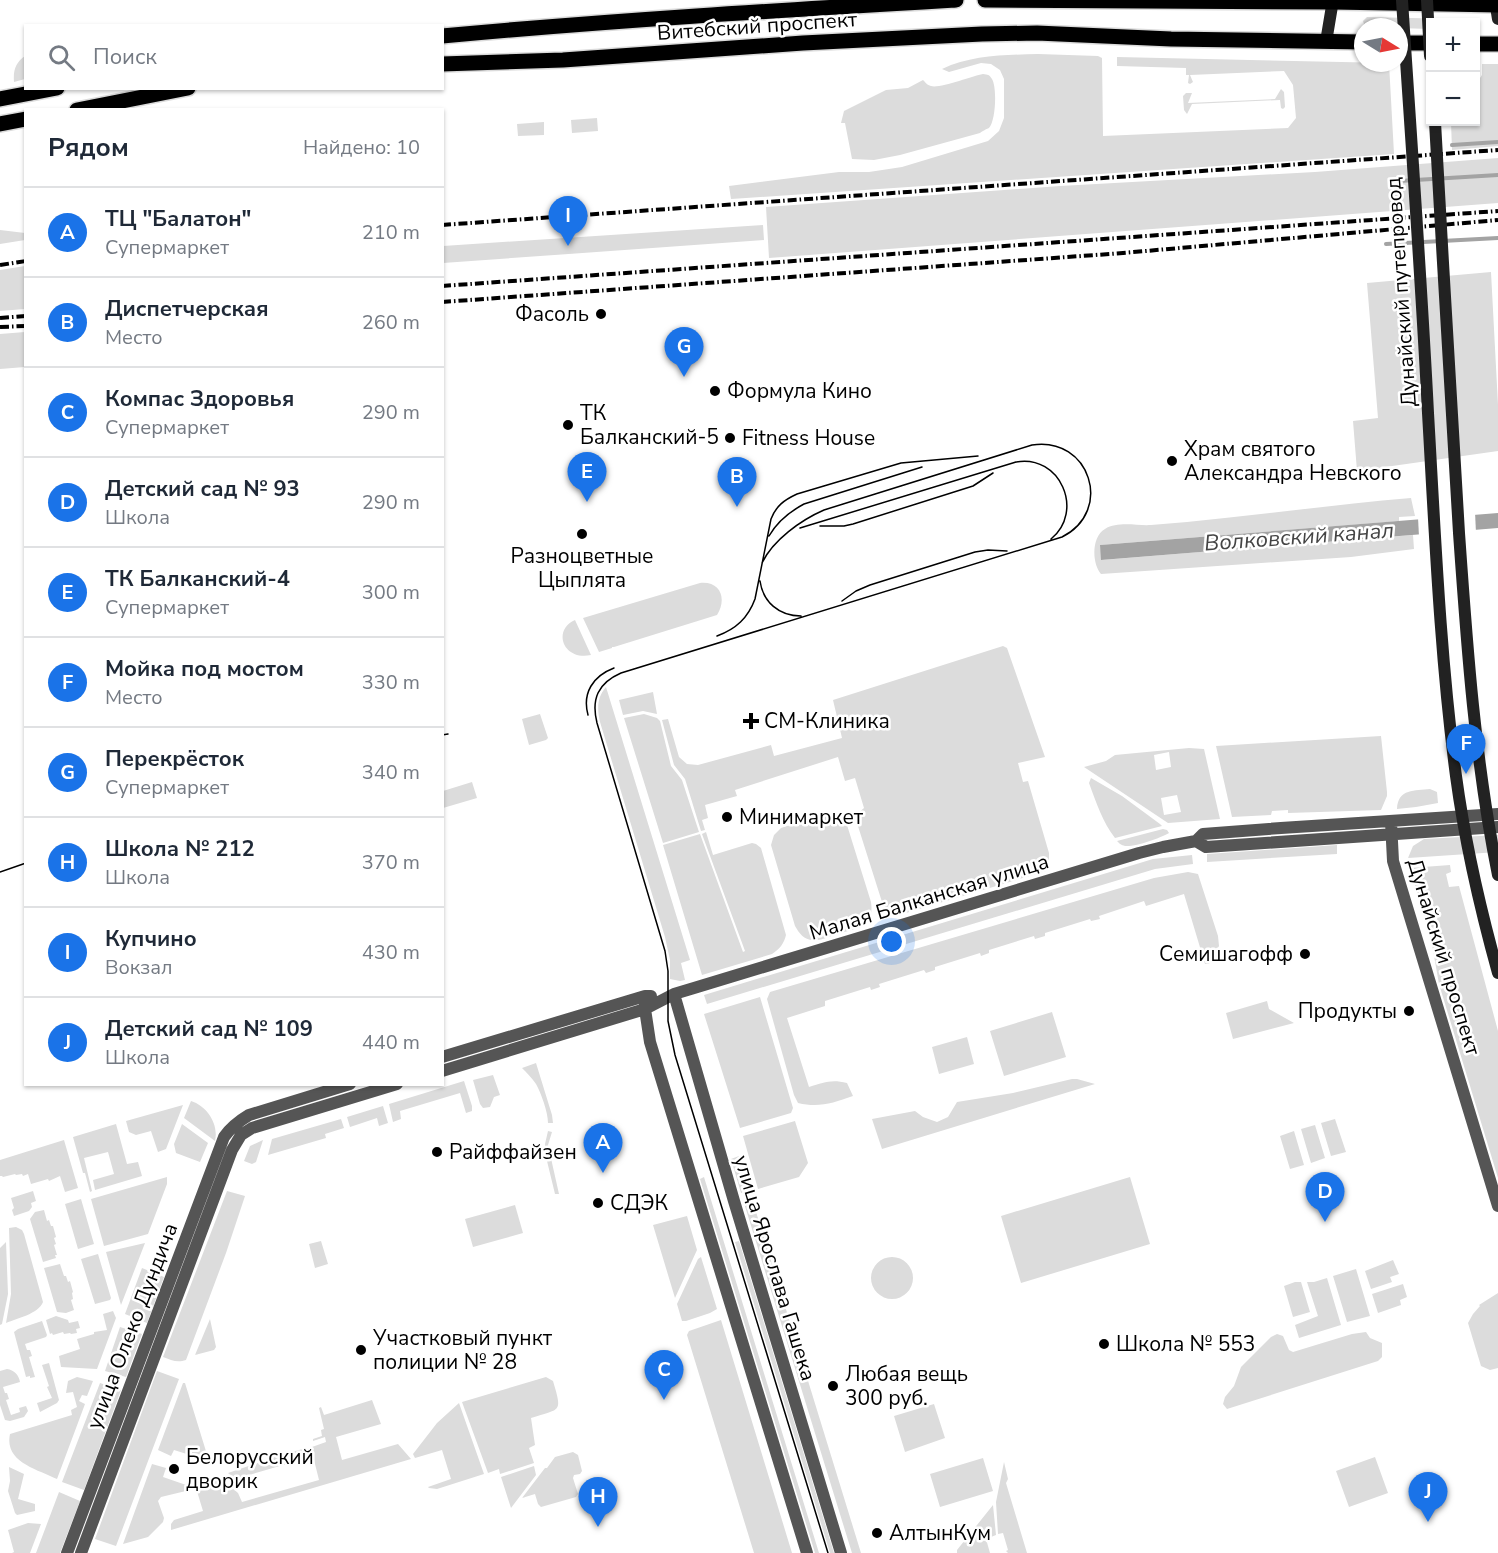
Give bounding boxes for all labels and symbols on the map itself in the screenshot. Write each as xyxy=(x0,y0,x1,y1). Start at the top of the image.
street label: Витебский проспект xyxy=(656,5,859,47)
north arrow xyxy=(1354,18,1408,72)
street label: Дунайский путепровод xyxy=(1379,176,1423,408)
pin: I xyxy=(548,196,588,246)
place label: Фасоль xyxy=(515,300,589,328)
marker: Фасоль xyxy=(594,307,608,321)
pin: G xyxy=(664,328,704,377)
place label: Формула Кино xyxy=(727,377,872,405)
marker: Формула Кино xyxy=(708,384,722,398)
place label: ТК Балканский-5 xyxy=(580,399,719,451)
marker: ТК Балканский-5 xyxy=(561,418,575,432)
place label: Fitness House xyxy=(742,424,875,452)
marker: Fitness House xyxy=(723,431,737,445)
place label: Храм святого Александра Невского xyxy=(1184,435,1402,487)
pin: E xyxy=(568,452,606,502)
marker: Храм святого Александра Невского xyxy=(1165,454,1179,468)
pin: B xyxy=(718,458,756,507)
water label: Волковский канал xyxy=(1203,515,1395,559)
marker: Разноцветные Цыплята xyxy=(575,527,589,541)
place label: Разноцветные Цыплята xyxy=(511,542,653,594)
place label: СМ-Клиника xyxy=(764,707,890,735)
marker: СМ-Клиника xyxy=(742,712,760,730)
pin: F xyxy=(1446,724,1486,774)
place label: Минимаркет xyxy=(739,803,864,831)
marker: Минимаркет xyxy=(720,810,734,824)
street label: Малая Балканская улица xyxy=(806,847,1052,947)
street label: Дунайский проспект xyxy=(1401,855,1487,1059)
your location xyxy=(877,927,906,956)
place label: Семишагофф xyxy=(1159,940,1293,968)
marker: Семишагофф xyxy=(1298,947,1312,961)
place label: Продукты xyxy=(1298,997,1397,1025)
marker: Продукты xyxy=(1402,1004,1416,1018)
pin: A xyxy=(584,1124,622,1173)
place label: Райффайзен xyxy=(449,1138,577,1166)
marker: Райффайзен xyxy=(430,1145,444,1159)
street label: улица Ярослава Гашека xyxy=(727,1152,823,1384)
pin: D xyxy=(1306,1172,1344,1222)
place label: СДЭК xyxy=(610,1189,669,1217)
marker: СДЭК xyxy=(591,1196,605,1210)
street label: улица Олеко Дундича xyxy=(80,1219,184,1433)
place label: Участковый пункт полиции № 28 xyxy=(372,1324,553,1376)
place label: Школа № 553 xyxy=(1116,1330,1255,1358)
marker: Школа № 553 xyxy=(1097,1337,1111,1351)
marker: Участковый пункт полиции № 28 xyxy=(354,1343,368,1357)
pin: C xyxy=(644,1350,684,1400)
place label: Любая вещь 300 руб. xyxy=(845,1360,968,1412)
marker: Любая вещь 300 руб. xyxy=(826,1379,840,1393)
place label: Белорусский дворик xyxy=(186,1443,314,1495)
marker: Белорусский дворик xyxy=(167,1462,181,1476)
pin: J xyxy=(1408,1472,1448,1522)
pin: H xyxy=(578,1478,618,1527)
place label: АлтынКум xyxy=(889,1519,991,1547)
marker: АлтынКум xyxy=(870,1526,884,1540)

